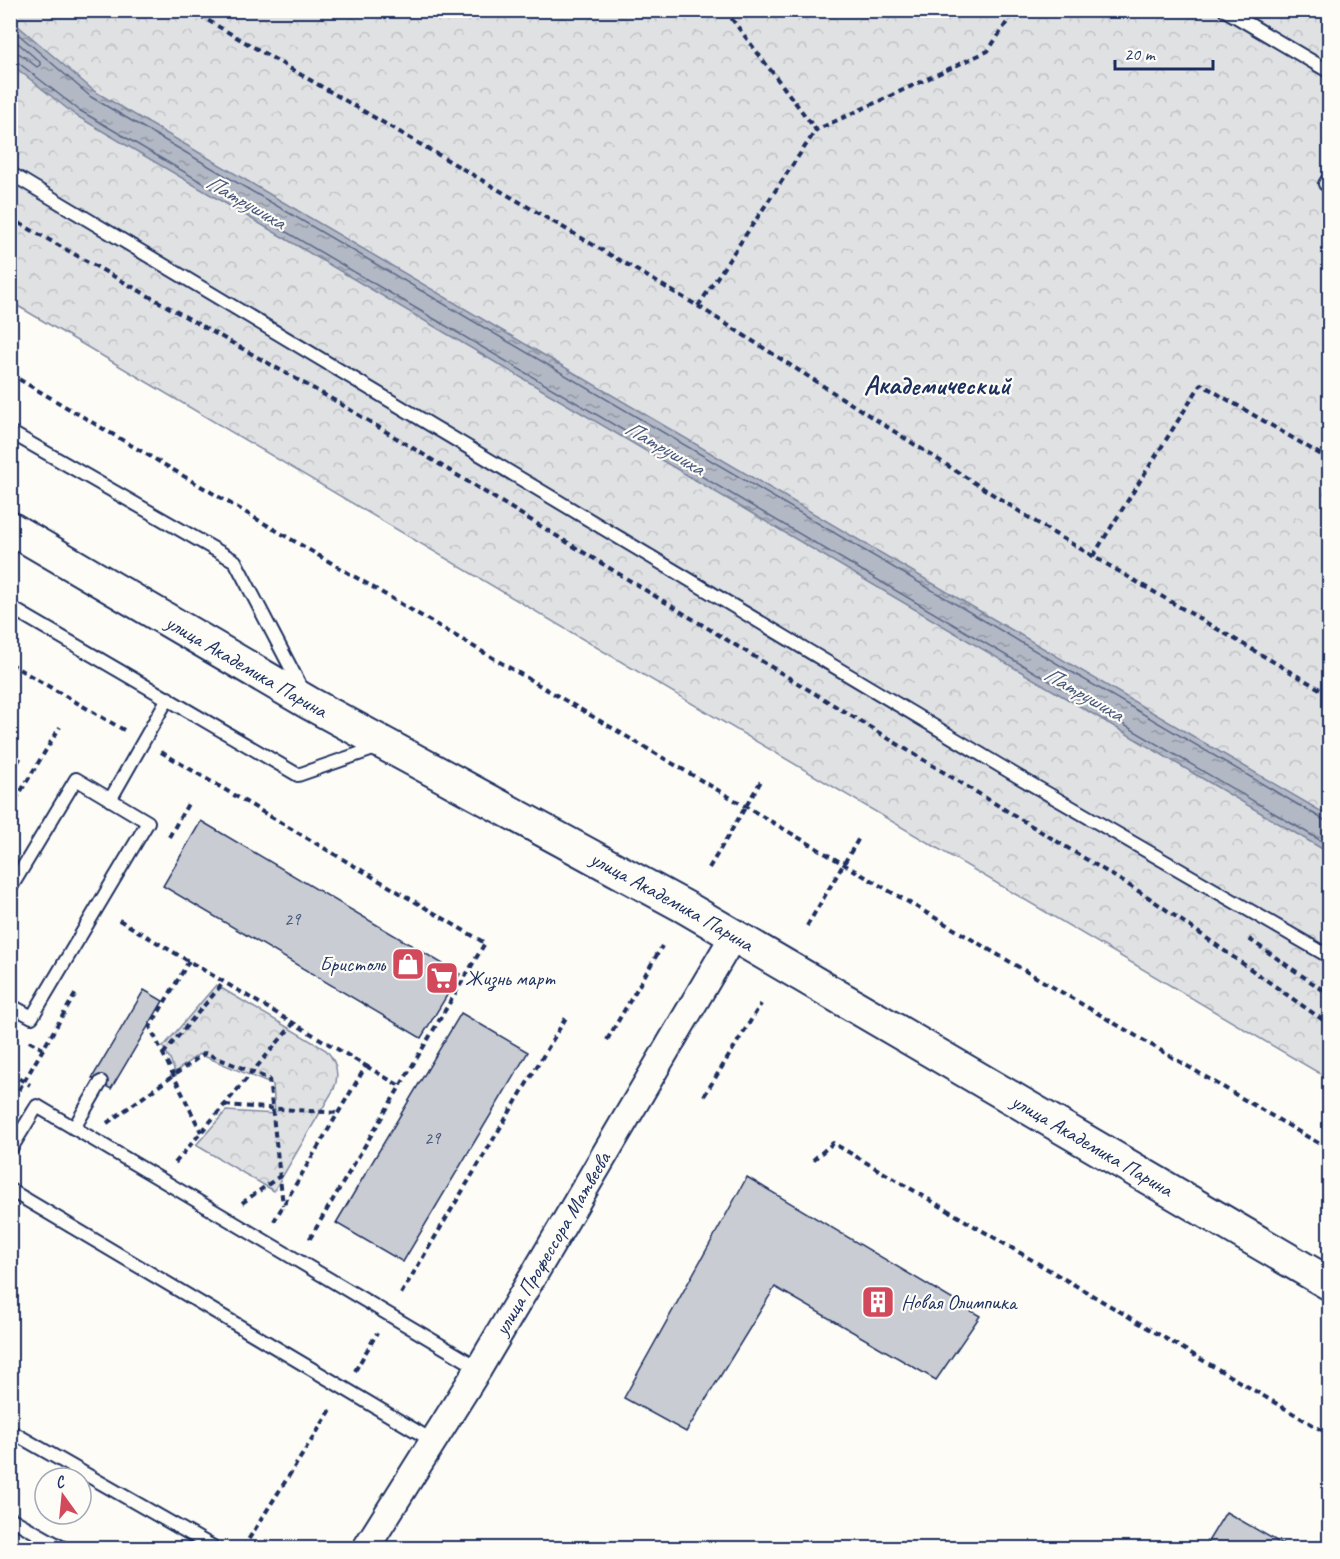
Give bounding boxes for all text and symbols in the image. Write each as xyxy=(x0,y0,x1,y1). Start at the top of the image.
scale bar xyxy=(1115,33,1212,71)
text: 20 m xyxy=(1124,43,1157,65)
water label: Патрушиха xyxy=(201,168,292,237)
district label: Академический xyxy=(864,368,1013,402)
water label: Патрушиха xyxy=(620,414,711,483)
street label: улица Академика Парина xyxy=(159,608,333,724)
water label: Патрушиха xyxy=(1039,660,1130,729)
street label: улица Академика Парина xyxy=(584,844,760,958)
house number: 29 xyxy=(284,908,302,930)
shop icon: Бристоль xyxy=(390,946,426,982)
place label: Бристоль xyxy=(320,951,386,977)
supermarket icon: Жизнь март xyxy=(424,960,460,996)
place label: Жизнь март xyxy=(465,965,556,992)
street label: улица Академика Парина xyxy=(1005,1087,1179,1203)
house number: 29 xyxy=(424,1127,442,1149)
street label: улица Профессора Матвеева xyxy=(487,1146,617,1341)
building icon: Новая Олимпика xyxy=(860,1284,896,1320)
place label: Новая Олимпика xyxy=(901,1289,1019,1315)
north arrow xyxy=(33,1466,93,1526)
text: С xyxy=(53,1471,68,1493)

